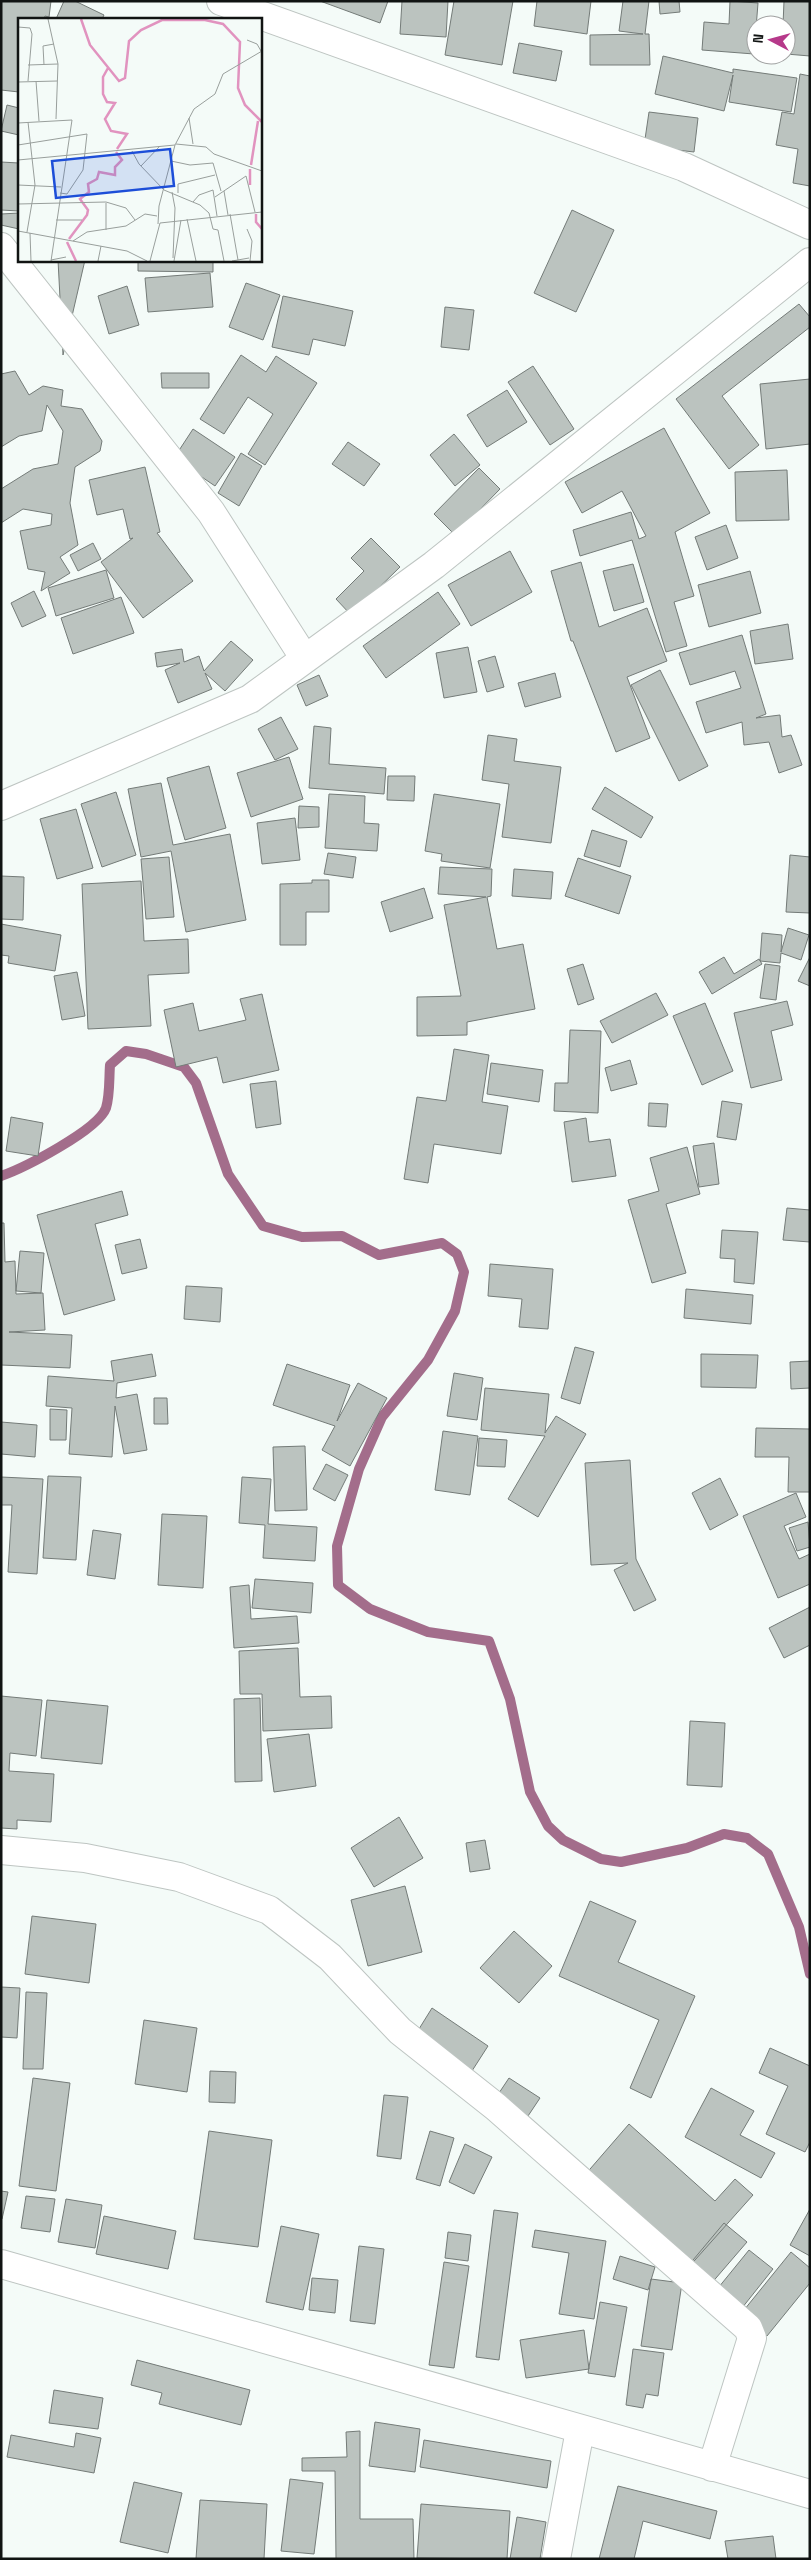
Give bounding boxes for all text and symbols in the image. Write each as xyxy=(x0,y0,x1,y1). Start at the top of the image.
north arrow xyxy=(746,15,796,65)
inset map xyxy=(18,18,261,261)
text: N xyxy=(749,33,768,44)

